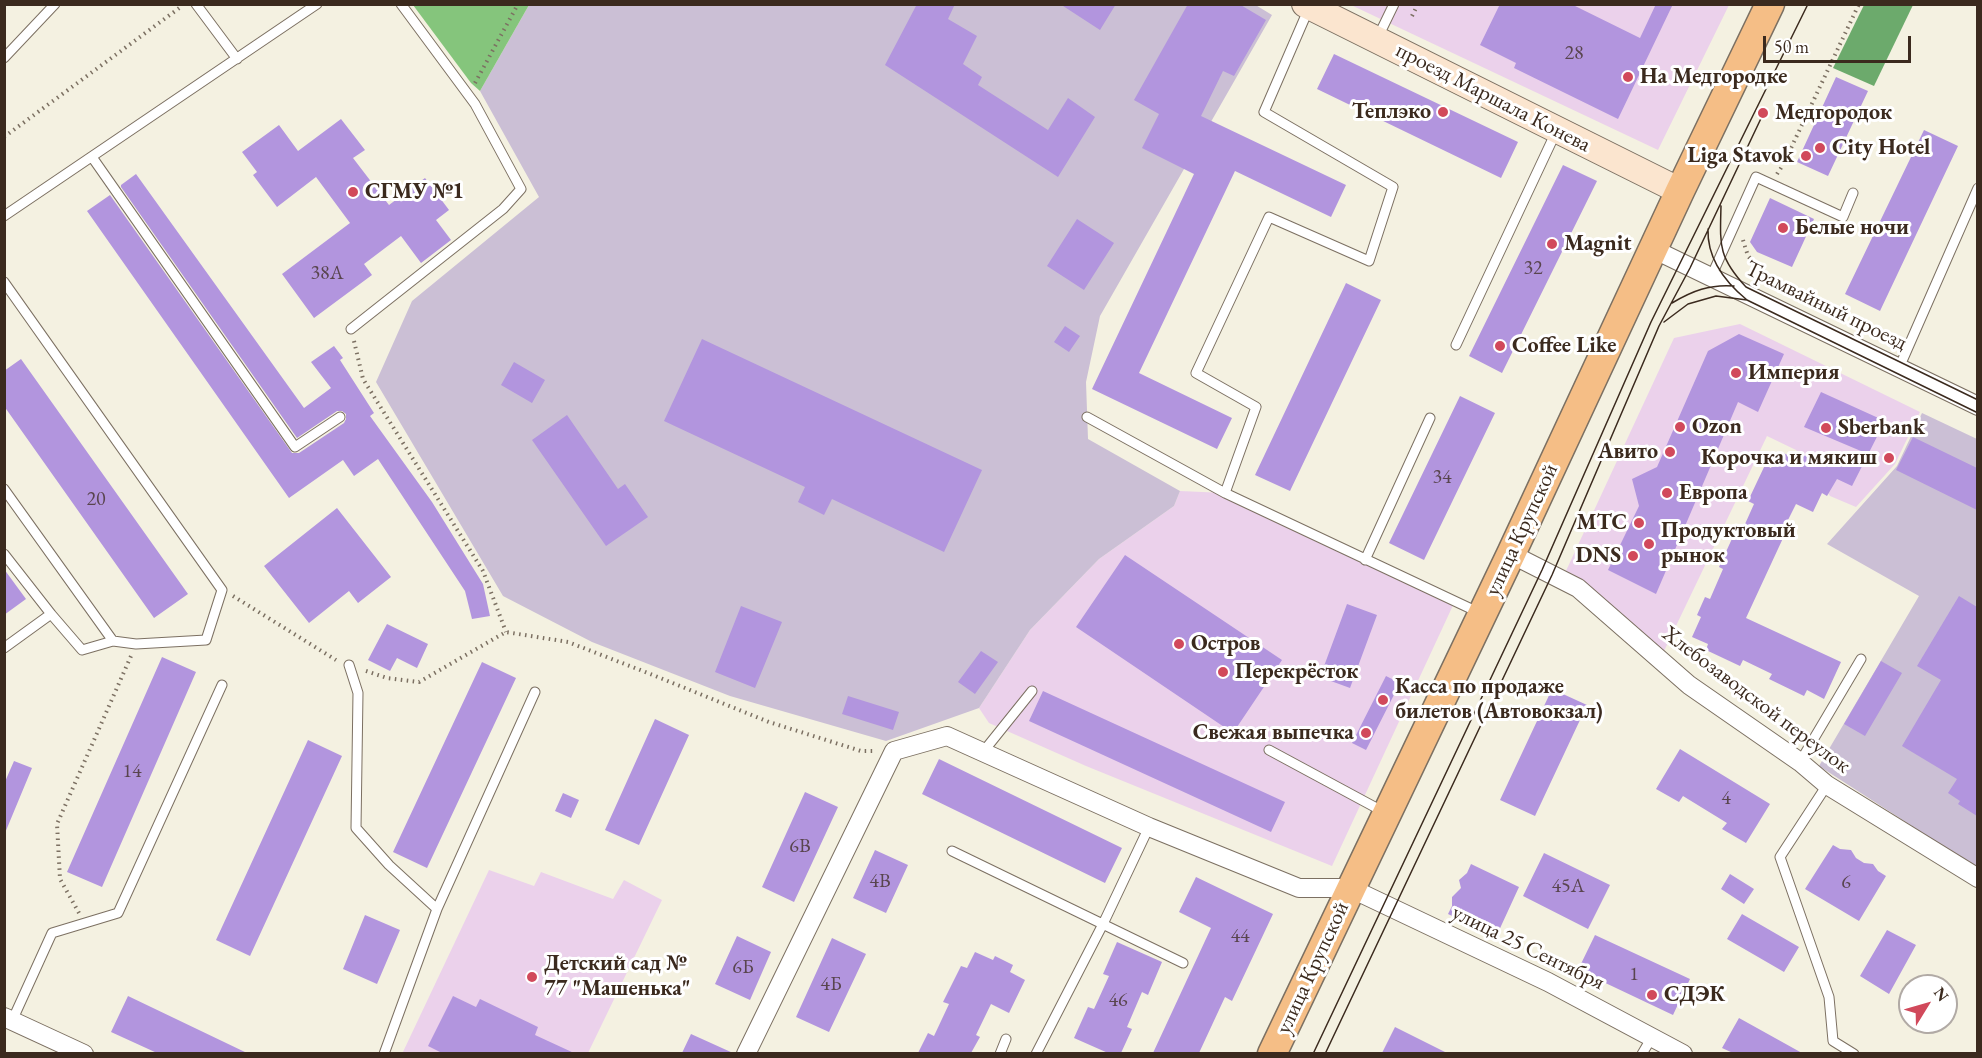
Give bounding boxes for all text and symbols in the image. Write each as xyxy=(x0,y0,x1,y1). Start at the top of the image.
scale bar xyxy=(1766,24,1914,62)
text: 50 m xyxy=(1774,35,1809,58)
street label: проезд Маршала Конева xyxy=(1391,37,1595,159)
house number: 28 xyxy=(1564,42,1584,66)
place label: На Медгородке xyxy=(1640,64,1787,90)
marker: На Медгородке xyxy=(1621,70,1635,84)
place label: Теплэко xyxy=(1352,99,1431,125)
place label: Медгородок xyxy=(1775,100,1892,126)
marker: Теплэко xyxy=(1436,105,1450,119)
marker: Медгородок xyxy=(1756,106,1770,120)
place label: City Hotel xyxy=(1832,135,1930,161)
marker: City Hotel xyxy=(1813,141,1827,155)
place label: Liga Stavok xyxy=(1688,143,1794,169)
marker: Liga Stavok xyxy=(1799,149,1813,163)
place label: СГМУ №1 xyxy=(365,179,464,205)
marker: СГМУ №1 xyxy=(346,185,360,199)
place label: Белые ночи xyxy=(1795,215,1909,241)
marker: Белые ночи xyxy=(1776,221,1790,235)
place label: Magnit xyxy=(1564,231,1632,257)
marker: Magnit xyxy=(1545,237,1559,251)
street label: Трамвайный проезд xyxy=(1741,255,1911,357)
house number: 32 xyxy=(1523,257,1543,281)
house number: 38А xyxy=(310,262,344,286)
place label: Coffee Like xyxy=(1512,333,1616,359)
marker: Coffee Like xyxy=(1493,339,1507,353)
place label: Империя xyxy=(1748,360,1839,386)
marker: Империя xyxy=(1729,366,1743,380)
place label: Ozon xyxy=(1692,414,1742,440)
place label: Sberbank xyxy=(1838,415,1925,441)
marker: Ozon xyxy=(1673,420,1687,434)
marker: Sberbank xyxy=(1819,421,1833,435)
place label: Авито xyxy=(1598,439,1658,465)
marker: Авито xyxy=(1663,445,1677,459)
place label: Корочка и мякиш xyxy=(1701,445,1877,471)
marker: Корочка и мякиш xyxy=(1882,451,1896,465)
street label: улица Крупской xyxy=(1480,460,1564,600)
house number: 34 xyxy=(1432,466,1452,490)
place label: Европа xyxy=(1679,480,1748,506)
marker: Европа xyxy=(1660,486,1674,500)
house number: 20 xyxy=(86,488,106,512)
place label: МТС xyxy=(1576,510,1627,536)
marker: МТС xyxy=(1632,516,1646,530)
place label: Продуктовый рынок xyxy=(1661,518,1796,570)
marker: Продуктовый рынок xyxy=(1642,537,1656,551)
place label: DNS xyxy=(1575,543,1621,569)
marker: DNS xyxy=(1626,549,1640,563)
street label: Хлебозаводской переулок xyxy=(1657,621,1855,779)
place label: Остров xyxy=(1191,631,1260,657)
marker: Остров xyxy=(1172,637,1186,651)
place label: Перекрёсток xyxy=(1235,659,1358,685)
marker: Перекрёсток xyxy=(1216,665,1230,679)
place label: Касса по продаже билетов (Автовокзал) xyxy=(1395,674,1603,726)
marker: Касса по продаже билетов (Автовокзал) xyxy=(1376,693,1390,707)
place label: Свежая выпечка xyxy=(1193,720,1354,746)
marker: Свежая выпечка xyxy=(1359,726,1373,740)
house number: 14 xyxy=(122,760,142,784)
house number: 4 xyxy=(1721,787,1731,811)
house number: 6В xyxy=(789,835,811,859)
house number: 4В xyxy=(869,870,891,894)
house number: 6 xyxy=(1841,871,1851,895)
house number: 45А xyxy=(1551,875,1585,899)
street label: улица Крупской xyxy=(1271,898,1355,1038)
street label: улица 25 Сентября xyxy=(1447,900,1609,996)
house number: 44 xyxy=(1230,925,1250,949)
place label: Детский сад № 77 "Машенька" xyxy=(544,951,691,1002)
house number: 6Б xyxy=(732,956,754,980)
house number: 1 xyxy=(1629,963,1639,987)
marker: Детский сад № 77 "Машенька" xyxy=(525,970,539,984)
house number: 4Б xyxy=(820,973,842,997)
north arrow xyxy=(1898,974,1958,1034)
place label: СДЭК xyxy=(1664,982,1725,1008)
text: N xyxy=(1929,983,1953,1006)
marker: СДЭК xyxy=(1645,988,1659,1002)
house number: 46 xyxy=(1108,989,1128,1013)

